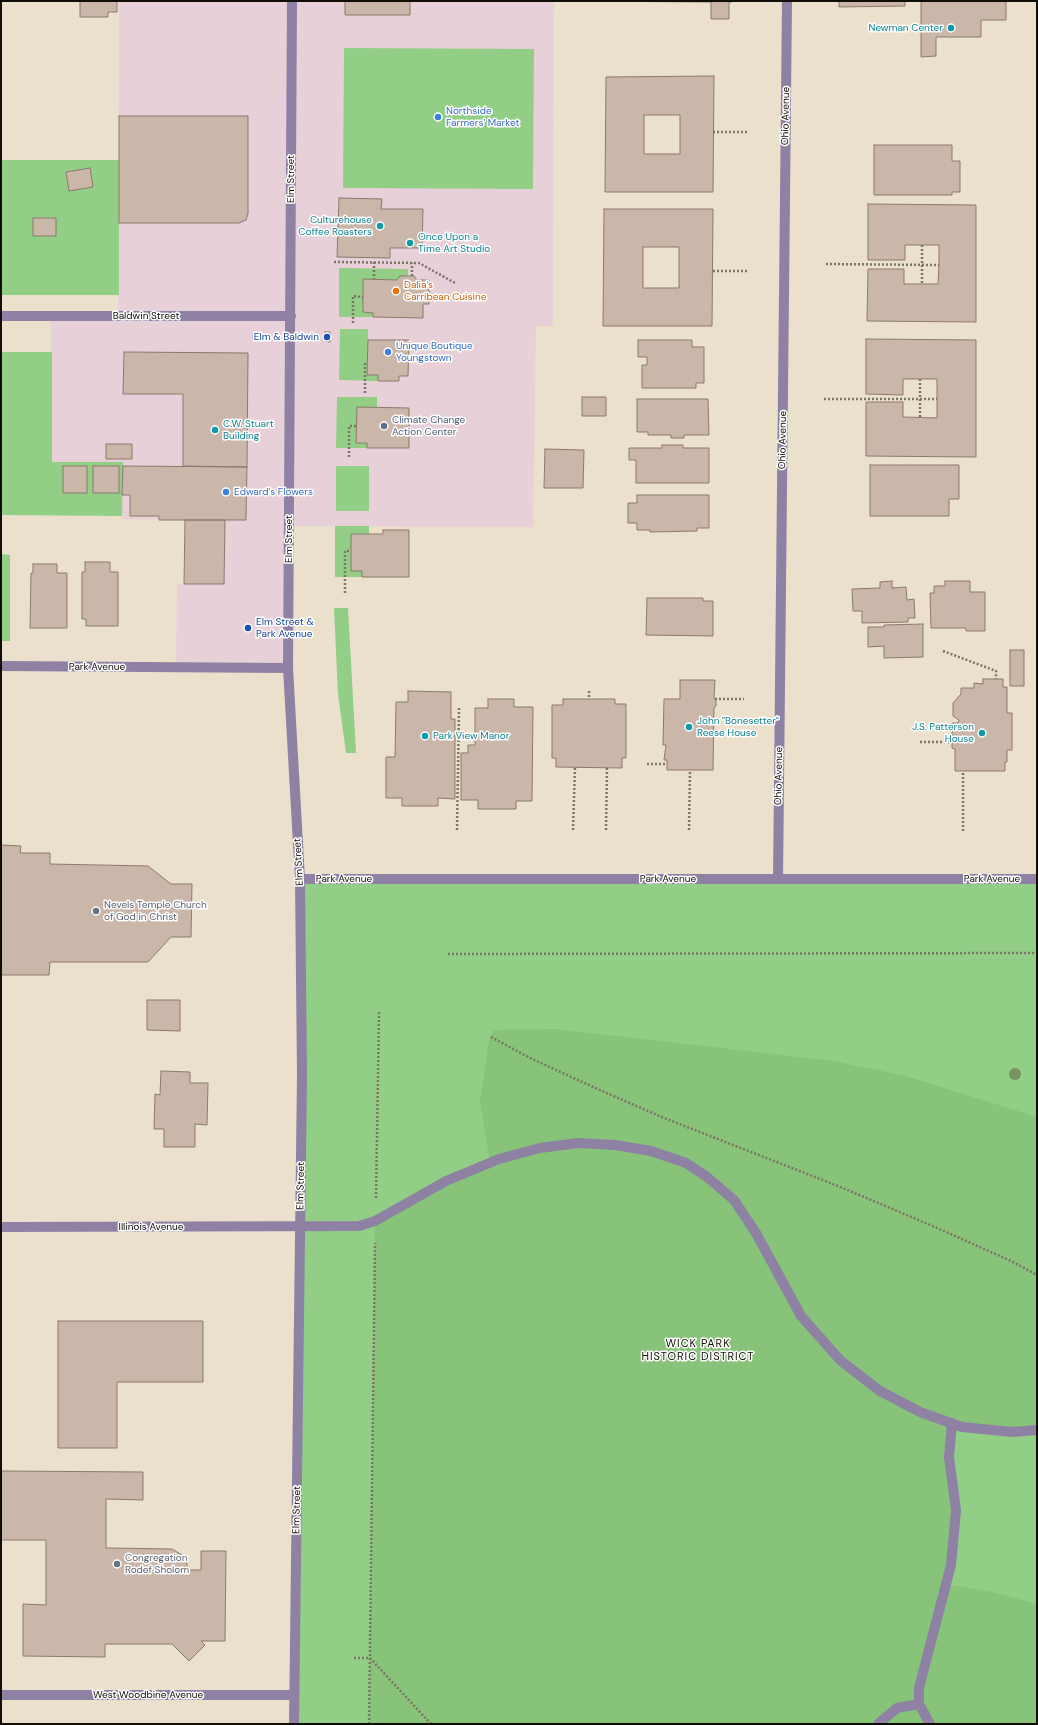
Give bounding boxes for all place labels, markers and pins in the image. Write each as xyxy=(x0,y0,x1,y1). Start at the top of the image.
place label: Newman Center xyxy=(868,22,943,34)
marker: Newman Center xyxy=(946,23,956,33)
place label: Northside Farmers' Market xyxy=(446,105,519,128)
marker: Northside Farmers' Market xyxy=(433,112,443,122)
place label: Culturehouse Coffee Roasters xyxy=(298,214,372,238)
marker: Culturehouse Coffee Roasters xyxy=(375,221,385,231)
place label: Once Upon a Time Art Studio xyxy=(418,231,490,254)
marker: Once Upon a Time Art Studio xyxy=(405,238,415,248)
place label: Dalia's Carribean Cuisine xyxy=(404,279,486,302)
marker: Dalia's Carribean Cuisine xyxy=(391,286,401,296)
place label: Elm & Baldwin xyxy=(254,331,319,343)
marker: Elm & Baldwin xyxy=(322,332,332,342)
place label: Unique Boutique Youngstown xyxy=(396,340,473,364)
marker: Unique Boutique Youngstown xyxy=(383,347,393,357)
place label: Climate Change Action Center xyxy=(392,414,465,438)
place label: C.W. Stuart Building xyxy=(223,418,274,442)
marker: Climate Change Action Center xyxy=(379,421,389,431)
marker: C.W. Stuart Building xyxy=(210,425,220,435)
place label: Edward's Flowers xyxy=(234,486,313,498)
marker: Edward's Flowers xyxy=(221,487,231,497)
place label: Elm Street & Park Avenue xyxy=(256,616,314,640)
marker: Elm Street & Park Avenue xyxy=(243,623,253,633)
place label: John "Bonesetter" Reese House xyxy=(697,715,779,738)
place label: J.S. Patterson House xyxy=(912,721,974,744)
marker: John "Bonesetter" Reese House xyxy=(684,722,694,732)
marker: J.S. Patterson House xyxy=(977,728,987,738)
place label: Park View Manor xyxy=(433,730,509,742)
marker: Park View Manor xyxy=(420,731,430,741)
place label: Nevels Temple Church of God in Christ xyxy=(104,899,207,922)
marker: Nevels Temple Church of God in Christ xyxy=(91,906,101,916)
place label: Congregation Rodef Sholom xyxy=(125,1552,189,1576)
marker: Congregation Rodef Sholom xyxy=(112,1559,122,1569)

